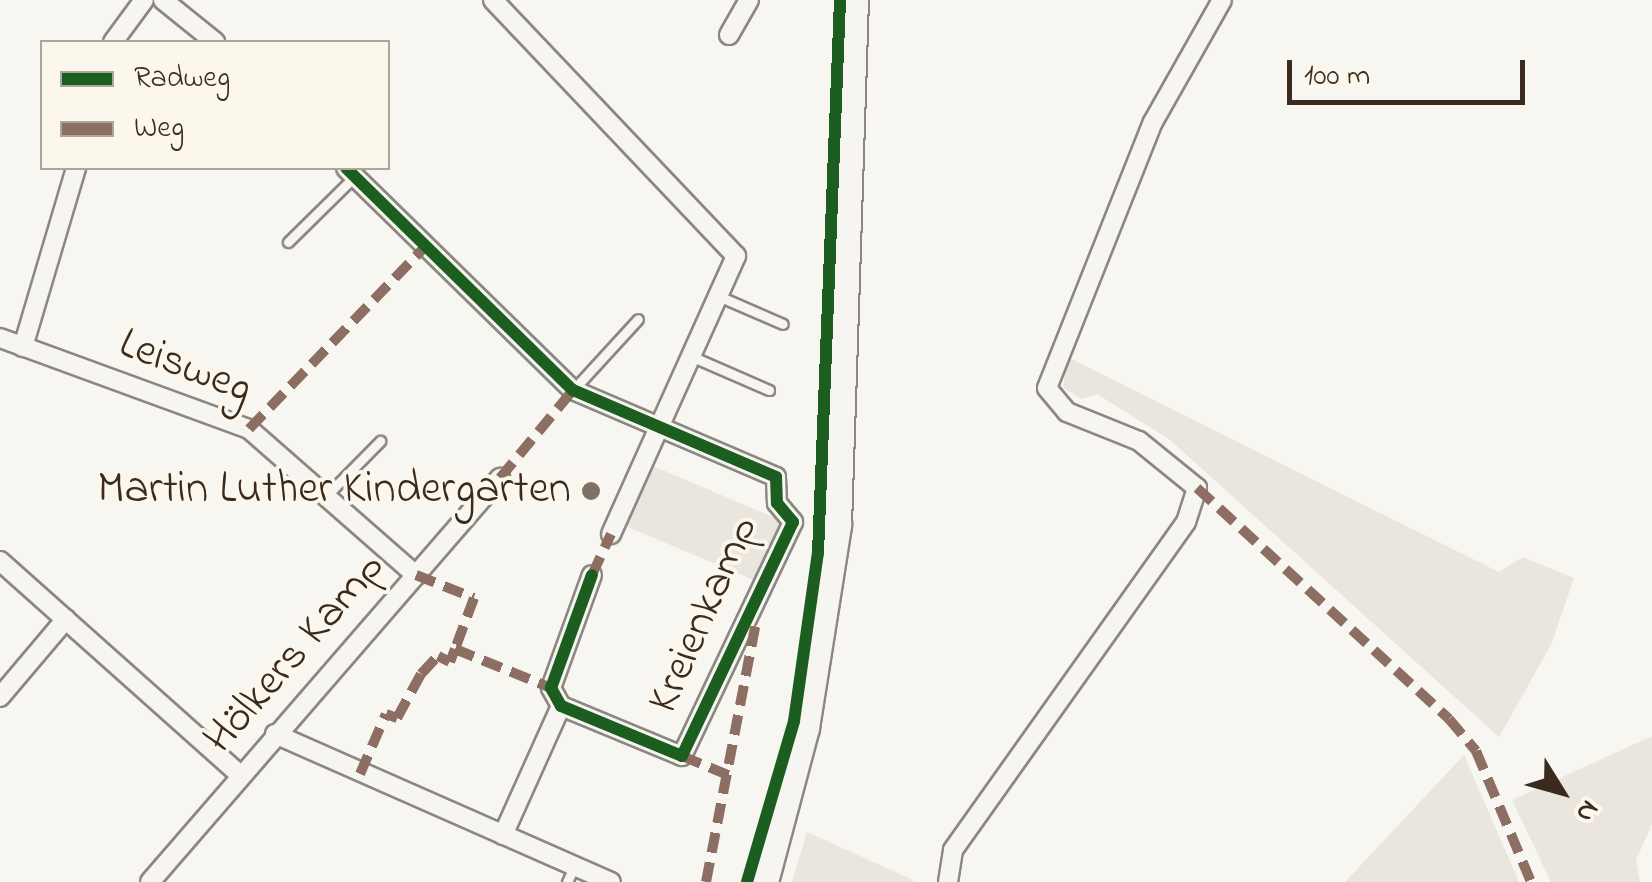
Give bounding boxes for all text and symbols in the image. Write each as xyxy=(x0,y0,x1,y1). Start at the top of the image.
legend xyxy=(40,40,390,170)
scale bar xyxy=(1292,40,1530,102)
text: 100 m xyxy=(1304,55,1370,99)
text: Radweg xyxy=(134,57,230,101)
text: Weg xyxy=(134,107,184,151)
street label: Leisweg xyxy=(111,318,259,418)
place label: Martin Luther Kindergarten xyxy=(97,464,571,518)
marker: Martin Luther Kindergarten xyxy=(580,480,602,502)
street label: Kreienkamp xyxy=(638,508,772,722)
street label: Hölkers Kamp xyxy=(194,542,398,766)
north arrow xyxy=(1512,742,1612,842)
text: N xyxy=(1564,790,1608,830)

